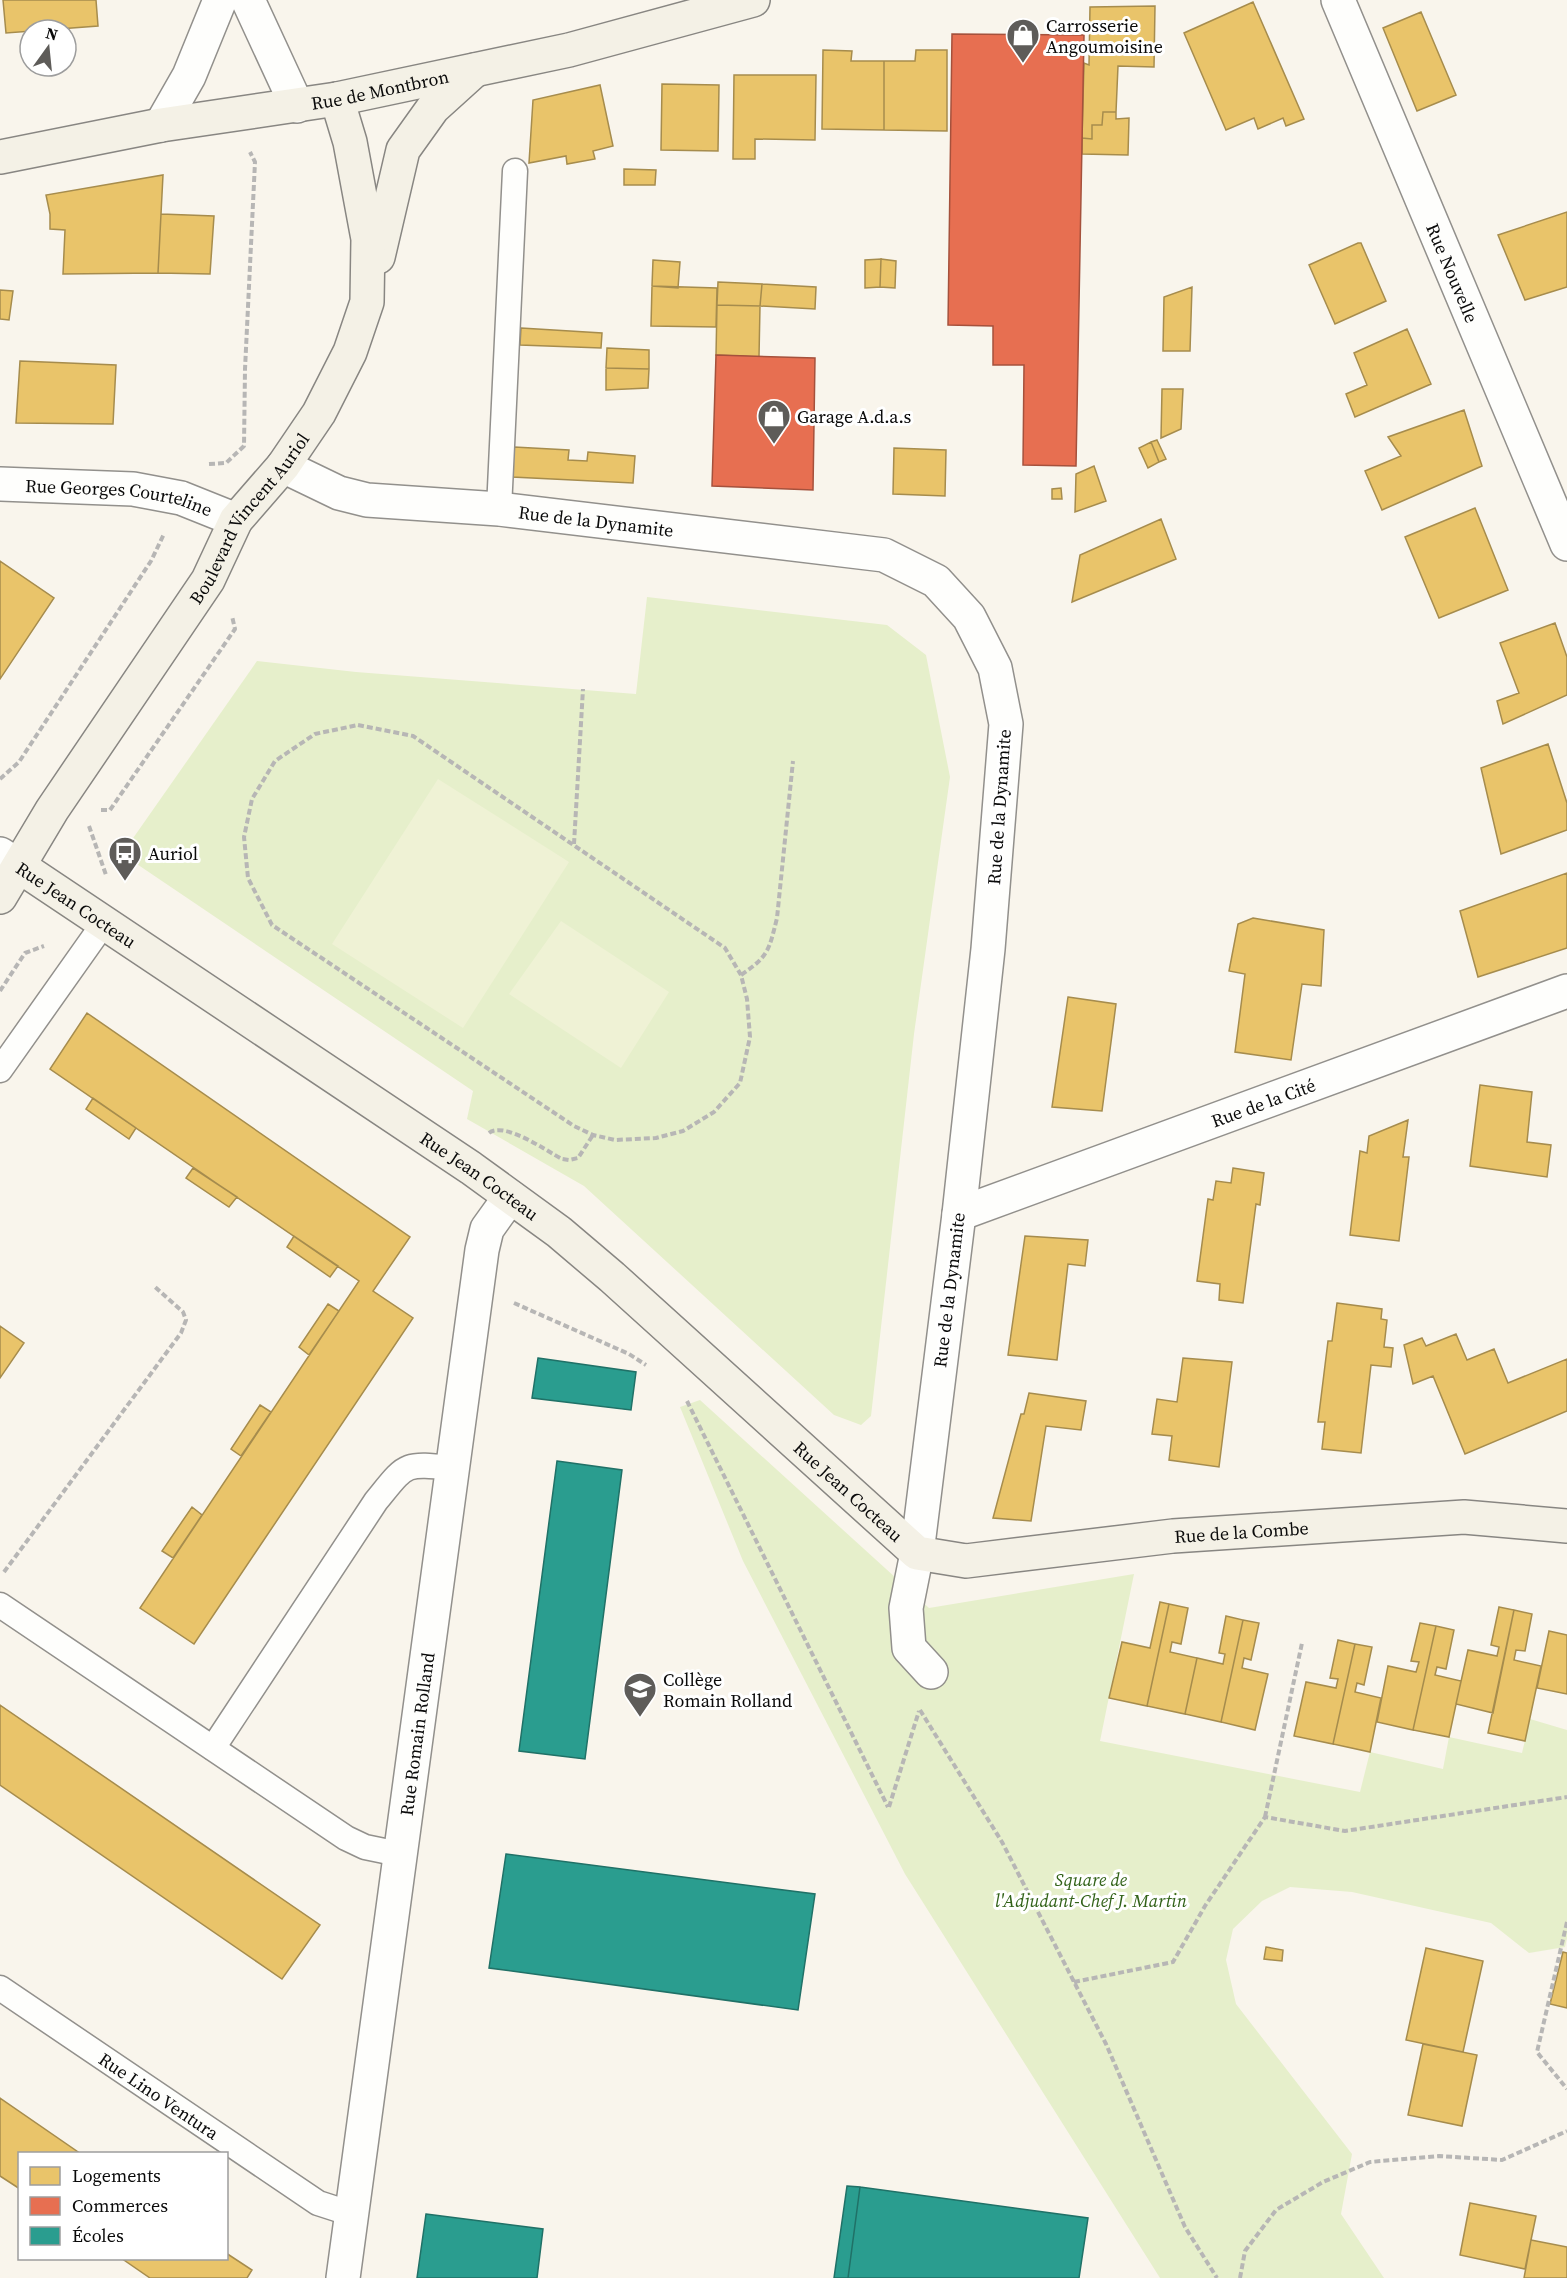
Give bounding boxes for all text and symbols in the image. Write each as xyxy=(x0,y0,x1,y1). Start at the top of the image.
place label: Carrosserie Angoumoisine xyxy=(1046,13,1163,59)
shop icon: Carrosserie Angoumoisine xyxy=(1005,17,1041,64)
north arrow xyxy=(18,18,78,78)
text: N xyxy=(43,21,61,46)
street label: Rue de Montbron xyxy=(309,63,451,115)
street label: Rue Nouvelle xyxy=(1421,219,1485,326)
shop icon: Garage A.d.a.s xyxy=(756,398,792,445)
place label: Garage A.d.a.s xyxy=(797,404,912,429)
street label: Boulevard Vincent Auriol xyxy=(183,428,315,609)
street label: Rue Georges Courteline xyxy=(25,472,216,522)
street label: Rue de la Dynamite xyxy=(517,499,675,542)
street label: Rue de la Dynamite xyxy=(981,728,1017,886)
bus stop icon: Auriol xyxy=(107,835,143,882)
place label: Auriol xyxy=(148,841,198,866)
street label: Rue Jean Cocteau xyxy=(11,855,141,953)
street label: Rue de la Cité xyxy=(1208,1072,1319,1133)
street label: Rue Jean Cocteau xyxy=(416,1125,544,1226)
street label: Rue de la Dynamite xyxy=(927,1211,971,1369)
street label: Rue Jean Cocteau xyxy=(789,1435,909,1547)
street label: Rue de la Combe xyxy=(1174,1515,1309,1548)
street label: Rue Romain Rolland xyxy=(393,1651,440,1817)
place label: Collège Romain Rolland xyxy=(663,1667,792,1713)
school or university icon: Collège Romain Rolland xyxy=(622,1671,658,1718)
park label: Square de l'Adjudant-Chef J. Martin xyxy=(995,1867,1187,1913)
street label: Rue Lino Ventura xyxy=(94,2046,225,2145)
legend xyxy=(18,2152,228,2260)
text: Logements xyxy=(72,2163,161,2188)
text: Commerces xyxy=(72,2193,168,2218)
text: Écoles xyxy=(72,2223,124,2248)

